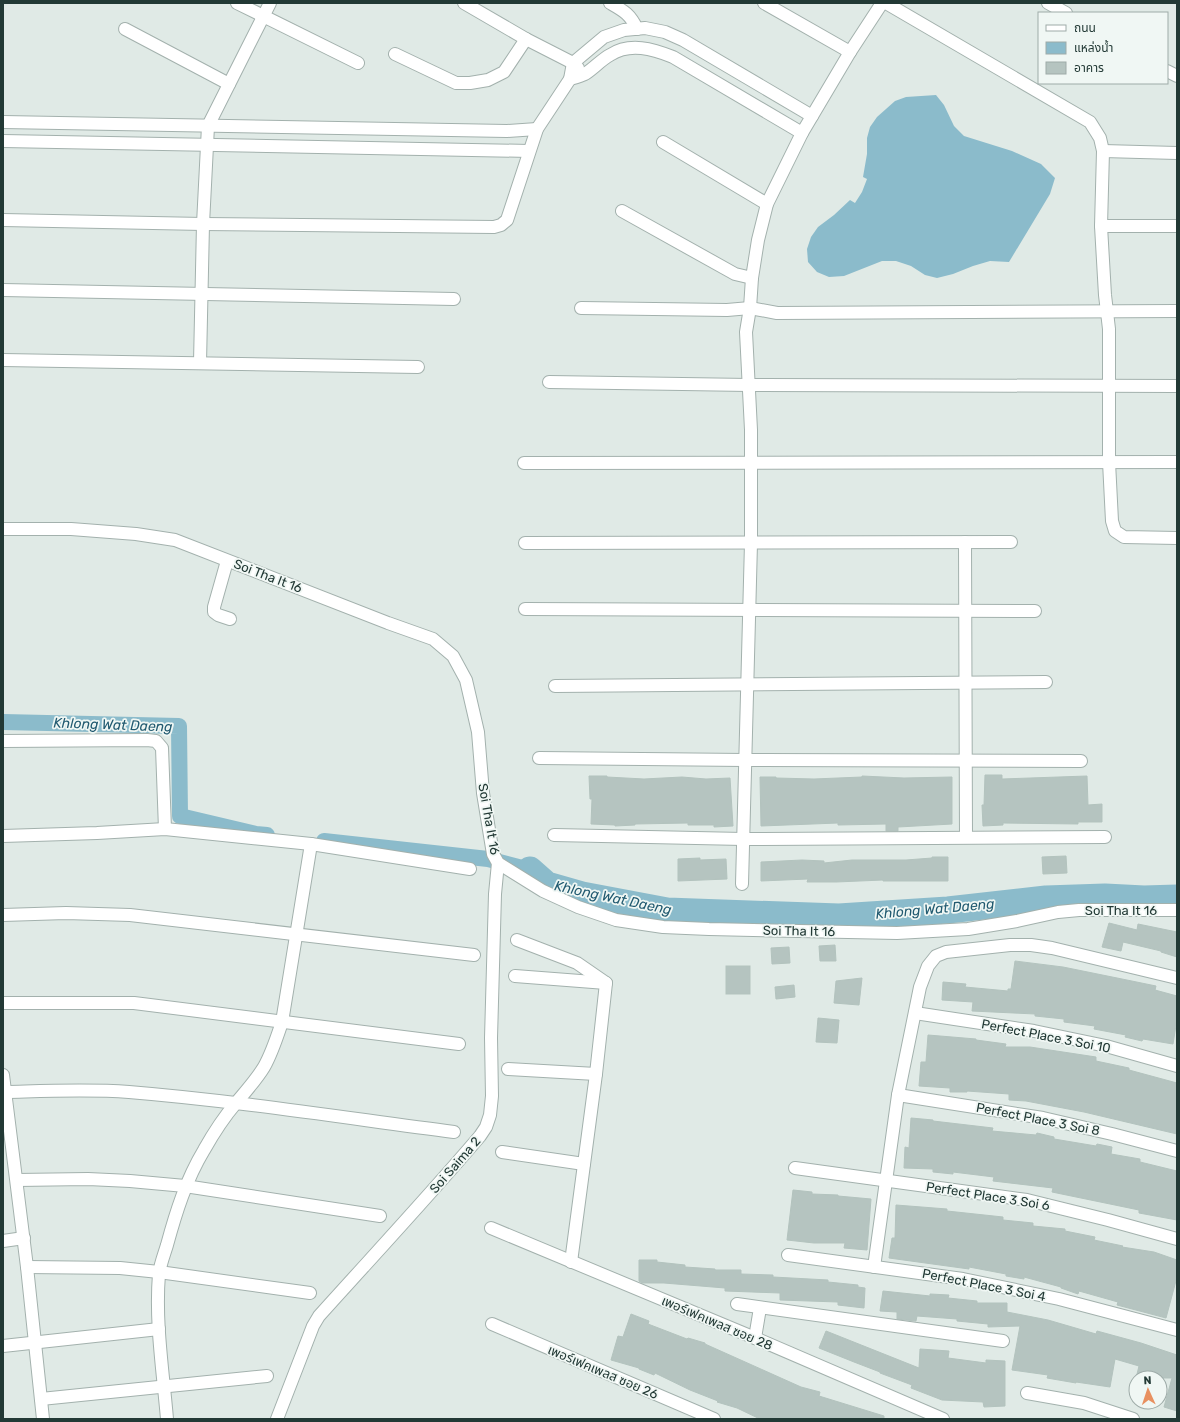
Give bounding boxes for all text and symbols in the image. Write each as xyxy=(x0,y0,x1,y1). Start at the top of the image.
legend xyxy=(1038,12,1168,84)
text: ถนน xyxy=(1074,21,1096,35)
text: แหล่งน้ำ xyxy=(1074,39,1113,55)
text: อาคาร xyxy=(1074,61,1104,75)
street label: Soi Tha It 16 xyxy=(232,556,305,596)
water label: Khlong Wat Daeng xyxy=(53,714,173,736)
street label: Soi Tha It 16 xyxy=(475,782,503,856)
water label: Khlong Wat Daeng xyxy=(553,877,673,919)
water label: Khlong Wat Daeng xyxy=(875,895,995,923)
street label: Soi Tha It 16 xyxy=(1085,903,1157,918)
street label: Soi Tha It 16 xyxy=(763,923,835,939)
street label: Perfect Place 3 Soi 10 xyxy=(980,1016,1112,1056)
street label: Perfect Place 3 Soi 8 xyxy=(975,1100,1101,1138)
street label: Soi Saima 2 xyxy=(426,1134,484,1196)
street label: Perfect Place 3 Soi 6 xyxy=(925,1179,1051,1213)
street label: Perfect Place 3 Soi 4 xyxy=(921,1266,1047,1304)
street label: เพอร์เฟคเพลส ซอย 28 xyxy=(659,1293,775,1353)
street label: เพอร์เฟคเพลส ซอย 26 xyxy=(545,1342,661,1402)
north arrow xyxy=(1128,1370,1168,1410)
text: N xyxy=(1143,1374,1152,1387)

